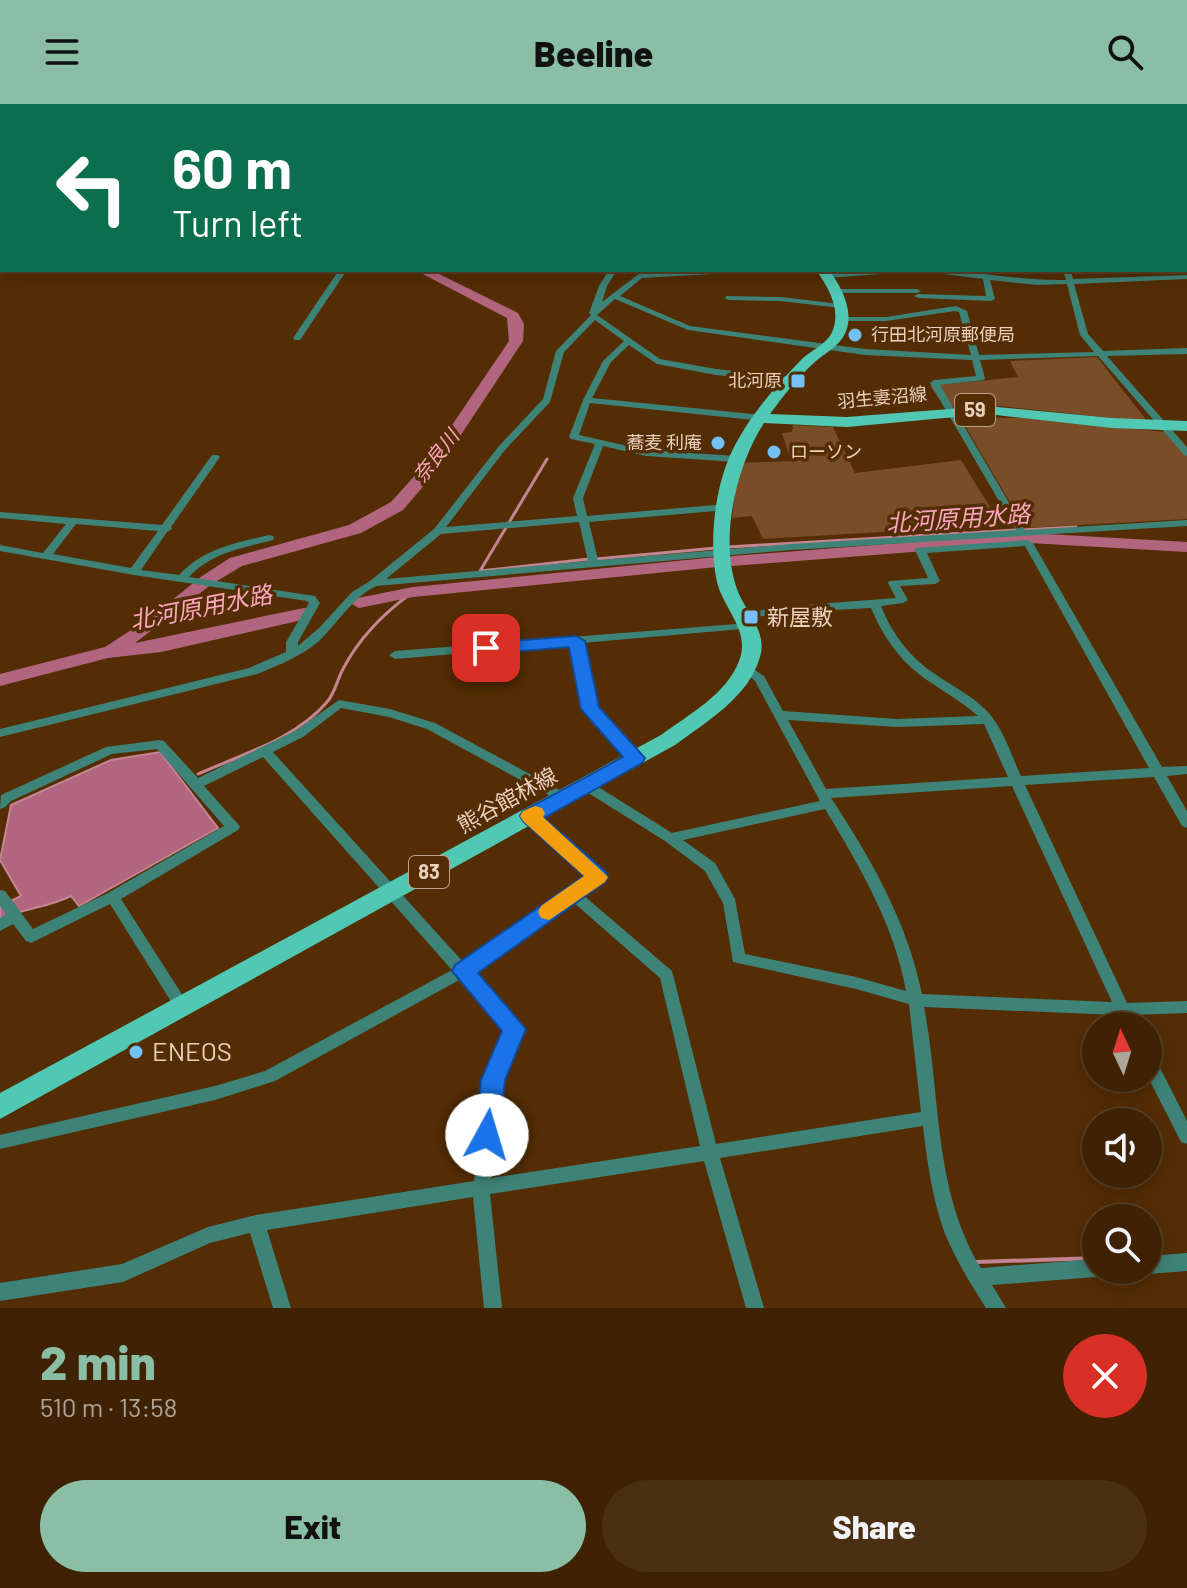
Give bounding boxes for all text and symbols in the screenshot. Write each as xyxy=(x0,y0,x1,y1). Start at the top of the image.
icon: menu xyxy=(40,30,84,74)
icon: search xyxy=(1103,30,1147,74)
text: Beeline xyxy=(534,31,653,74)
text: 60 m xyxy=(172,133,292,200)
icon: left xyxy=(40,136,144,240)
text: Turn left xyxy=(172,201,303,244)
place label: 行田北河原郵便局 xyxy=(871,323,1015,345)
marker: 行田北河原郵便局 xyxy=(846,326,864,344)
place label: 北河原 xyxy=(728,369,782,391)
marker: 北河原 xyxy=(789,372,807,390)
street label: 羽生妻沼線 xyxy=(836,382,928,412)
road number: 59 xyxy=(955,394,995,426)
water label: 奈良川 xyxy=(407,423,464,486)
place label: 蕎麦 利庵 xyxy=(626,431,702,453)
marker: 蕎麦 利庵 xyxy=(709,434,727,452)
place label: ローソン xyxy=(790,440,862,462)
marker: ローソン xyxy=(765,443,783,461)
water label: 北河原用水路 xyxy=(885,498,1033,537)
water label: 北河原用水路 xyxy=(127,578,276,634)
place label: 新屋敷 xyxy=(767,603,833,629)
marker: 新屋敷 xyxy=(742,608,760,626)
pin xyxy=(452,614,520,682)
icon: arrive xyxy=(464,626,508,670)
street label: 熊谷館林線 xyxy=(452,761,561,837)
road number: 83 xyxy=(409,856,449,888)
north arrow xyxy=(1082,1012,1162,1092)
map controls xyxy=(1082,1012,1162,1284)
place label: ENEOS xyxy=(152,1035,232,1066)
marker: ENEOS xyxy=(127,1043,145,1061)
position arrow xyxy=(445,1093,529,1177)
button: sound xyxy=(1082,1108,1162,1188)
button: search xyxy=(1082,1204,1162,1284)
text: 2 min xyxy=(40,1332,156,1390)
button: close xyxy=(1063,1334,1147,1418)
text: 510 m · 13:58 xyxy=(40,1391,177,1422)
button: Exit xyxy=(40,1480,586,1572)
button: Share xyxy=(602,1480,1147,1572)

